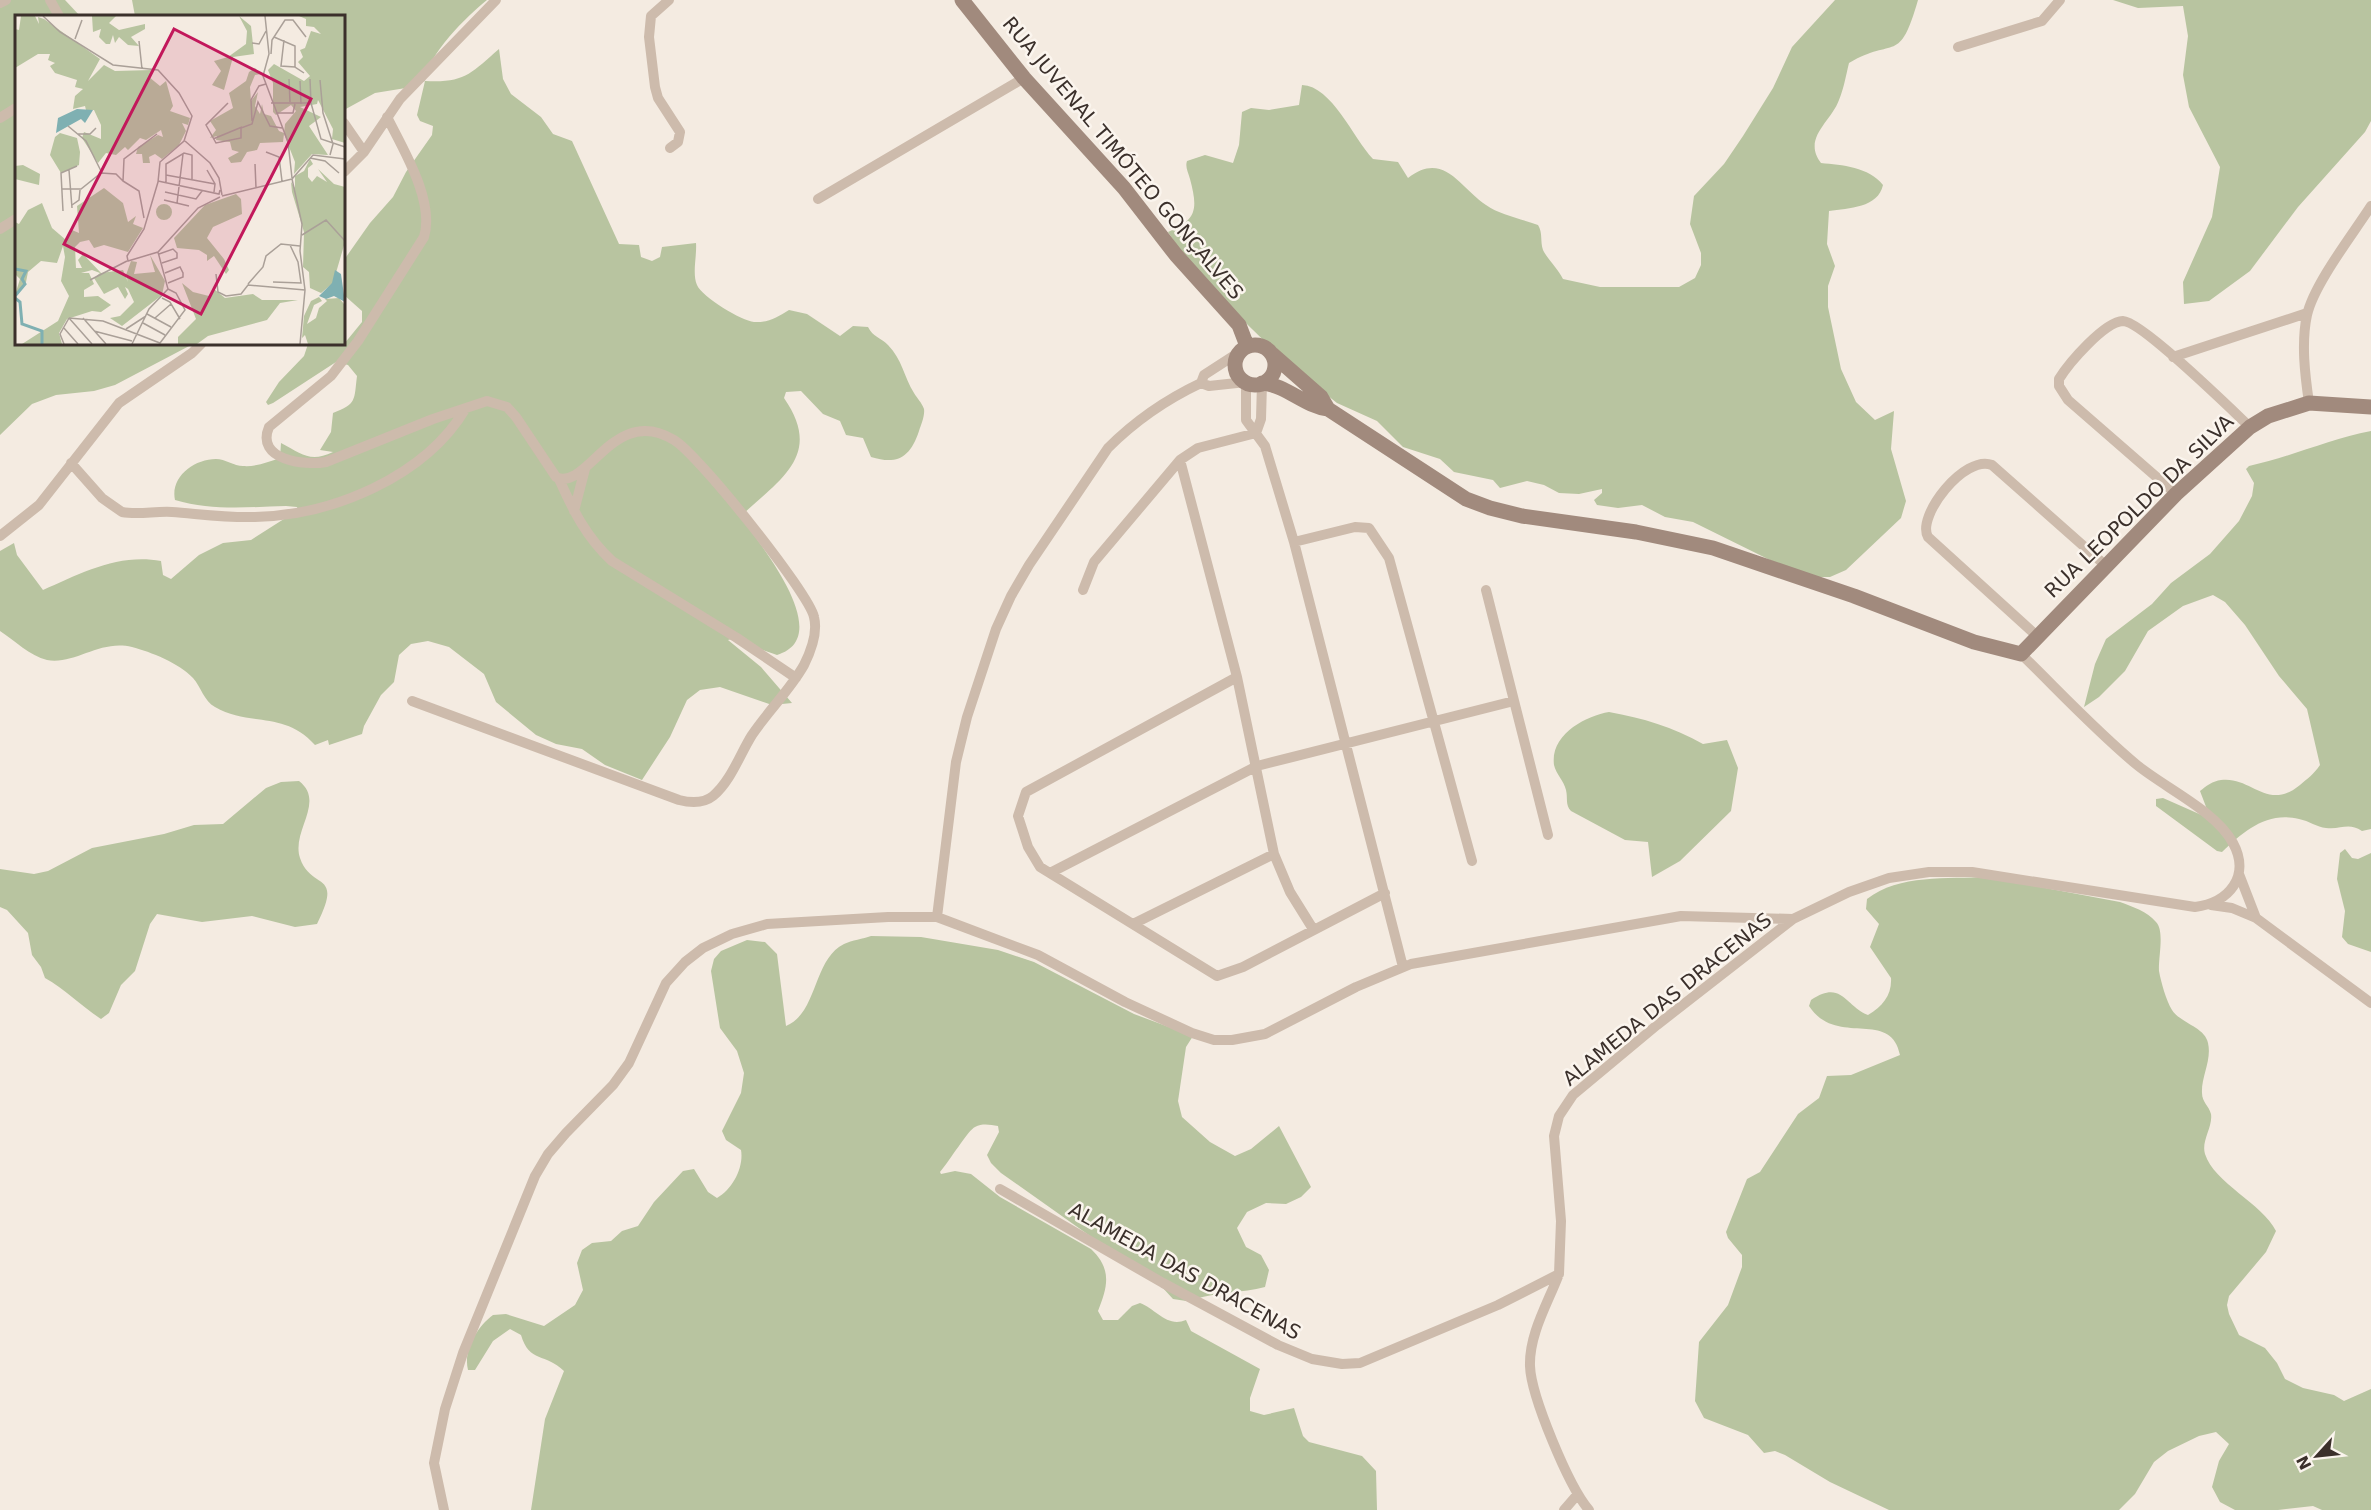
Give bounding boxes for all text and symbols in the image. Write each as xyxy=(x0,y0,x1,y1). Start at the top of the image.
street label: RUA JUVENAL TIMÓTEO GONÇALVES xyxy=(998,12,1248,304)
inset map xyxy=(15,15,345,345)
street label: RUA LEOPOLDO DA SILVA xyxy=(2040,409,2239,603)
street label: ALAMEDA DAS DRACENAS xyxy=(1558,907,1776,1091)
street label: ALAMEDA DAS DRACENAS xyxy=(1065,1197,1305,1345)
north arrow xyxy=(2287,1426,2347,1486)
text: N xyxy=(2293,1452,2316,1473)

